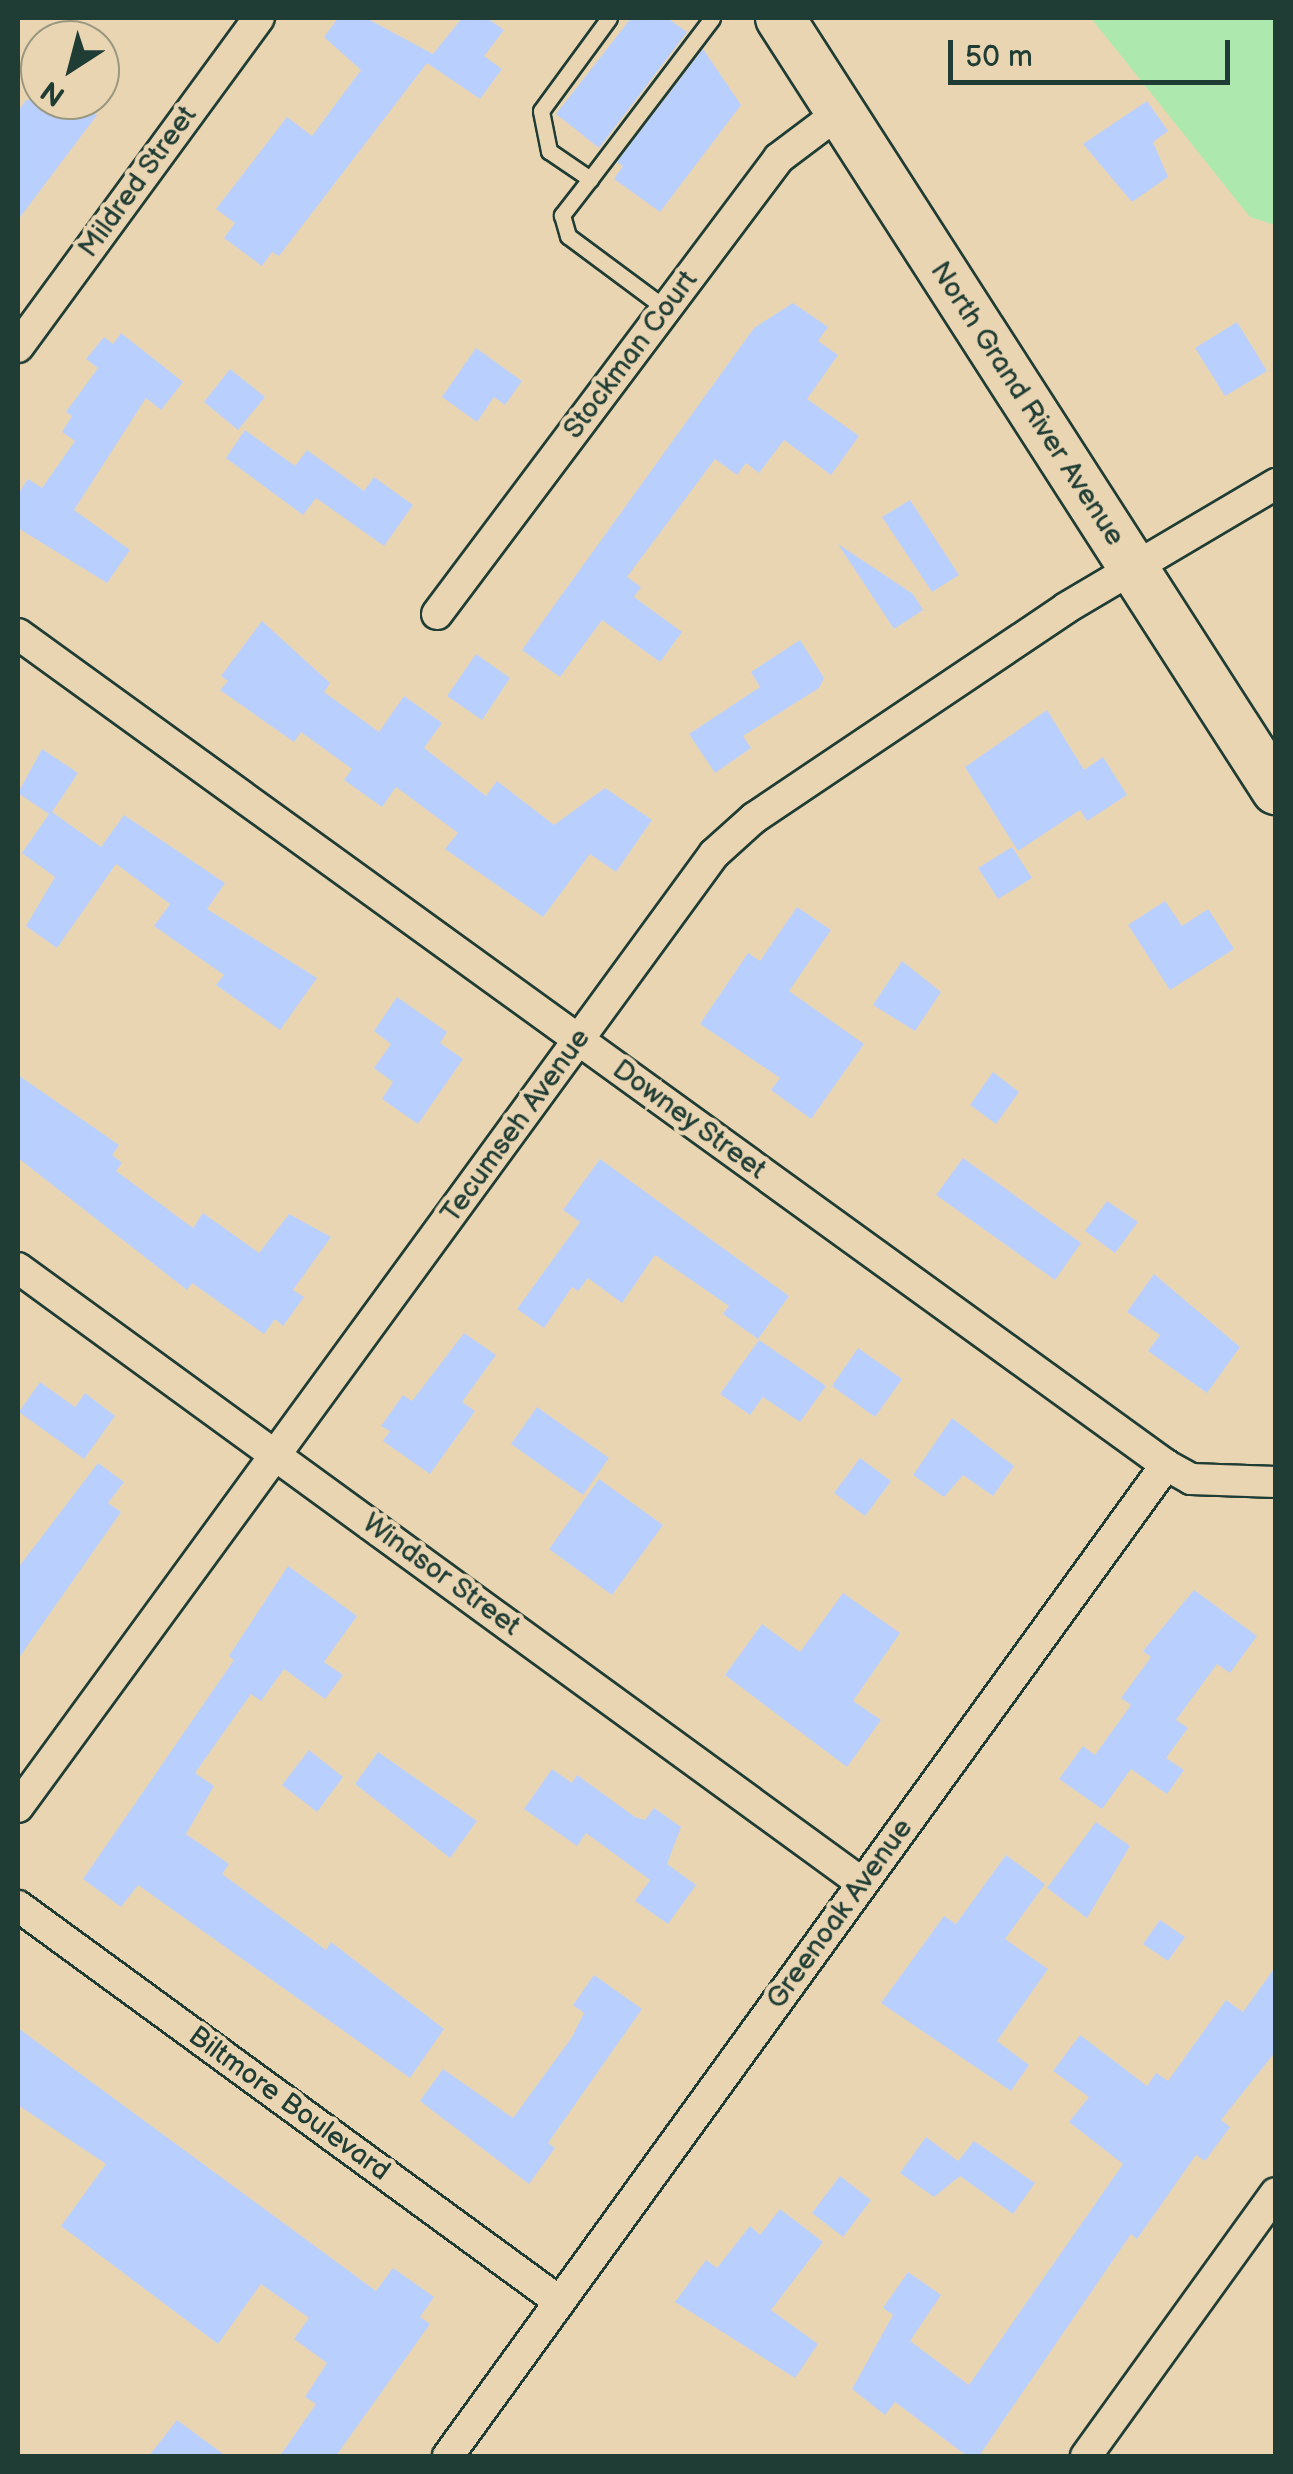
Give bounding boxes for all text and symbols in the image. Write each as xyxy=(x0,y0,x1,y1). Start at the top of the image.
north arrow xyxy=(20,20,120,120)
scale bar xyxy=(953,20,1236,82)
text: 50 m xyxy=(965,39,1033,75)
text: N xyxy=(35,74,71,113)
street label: Mildred Street xyxy=(72,100,204,264)
street label: North Grand River Avenue xyxy=(923,256,1131,552)
street label: Stockman Court xyxy=(557,264,705,446)
street label: Tecumseh Avenue xyxy=(434,1022,598,1230)
street label: Downey Street xyxy=(605,1052,773,1188)
street label: Windsor Street xyxy=(356,1506,526,1644)
street label: Greenoak Avenue xyxy=(760,1812,920,2016)
street label: Biltmore Boulevard xyxy=(182,2020,396,2188)

